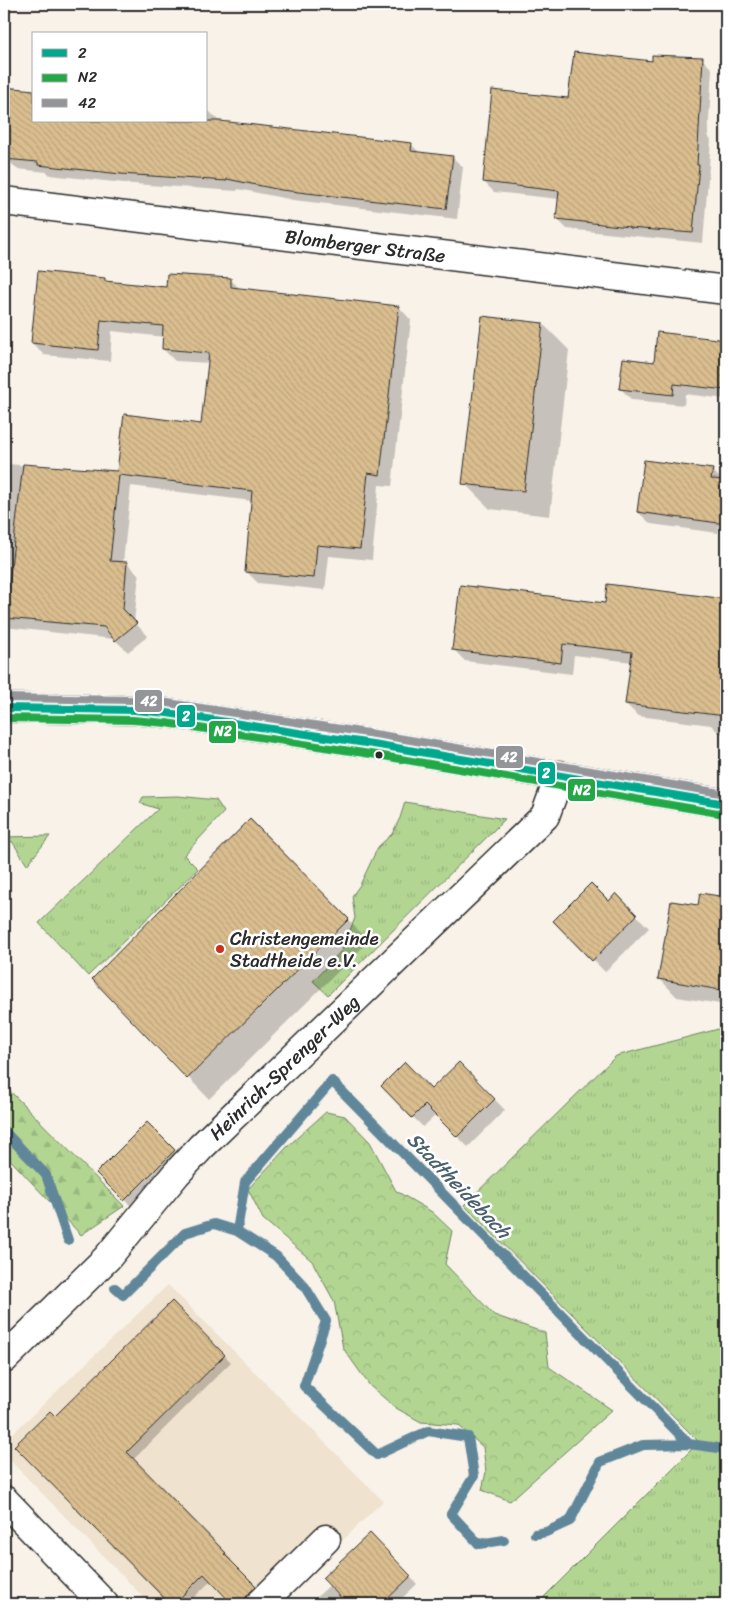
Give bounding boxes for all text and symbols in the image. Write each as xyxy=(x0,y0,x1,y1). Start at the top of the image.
legend xyxy=(32,32,208,122)
text: 2 xyxy=(78,40,87,66)
text: N2 xyxy=(78,64,97,90)
text: 42 xyxy=(78,90,96,116)
street label: Blomberger Straße xyxy=(283,220,448,272)
line badge: 42 xyxy=(134,689,163,713)
text: 42 xyxy=(140,689,158,714)
line badge: 2 xyxy=(176,704,196,728)
text: 2 xyxy=(181,704,191,729)
text: N2 xyxy=(213,719,233,744)
line badge: N2 xyxy=(208,720,237,744)
line badge: 42 xyxy=(495,745,524,769)
text: 42 xyxy=(500,745,518,770)
unlabelled marker xyxy=(374,750,384,760)
line badge: 2 xyxy=(537,761,556,785)
text: 2 xyxy=(541,761,551,786)
line badge: N2 xyxy=(567,778,596,802)
text: N2 xyxy=(572,778,592,803)
place label: Christengemeinde Stadtheide e.V. xyxy=(230,922,379,977)
marker: Christengemeinde Stadtheide e.V. xyxy=(214,943,226,955)
street label: Heinrich-Sprenger-Weg xyxy=(201,986,368,1148)
water label: Stadtheidebach xyxy=(398,1123,521,1249)

